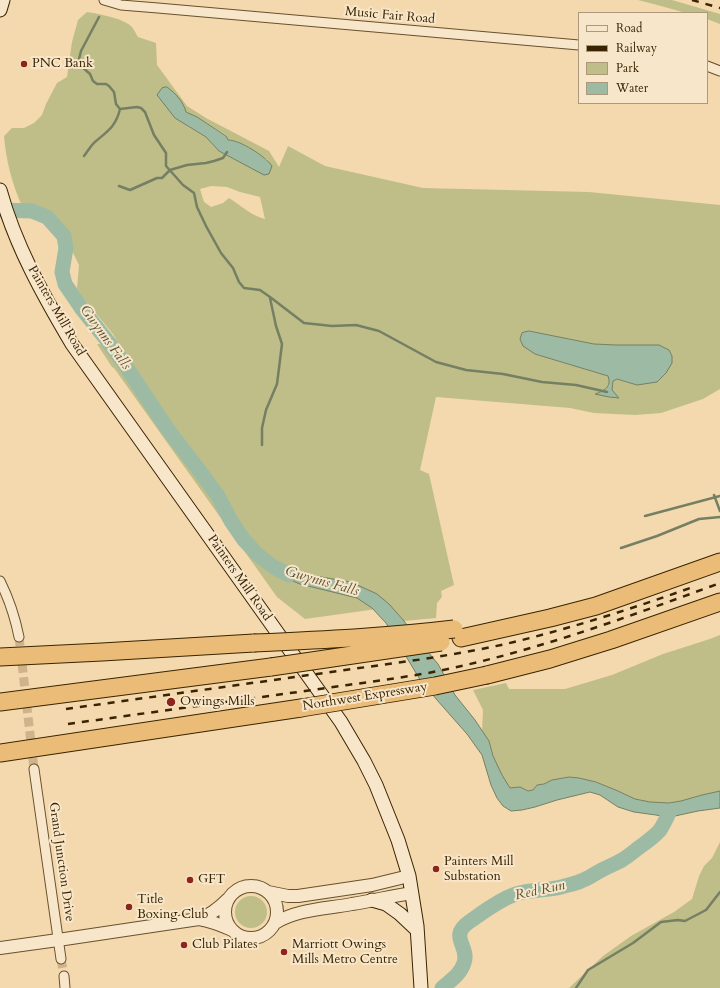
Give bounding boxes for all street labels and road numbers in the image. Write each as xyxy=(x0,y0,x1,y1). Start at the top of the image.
street label: Music Fair Road xyxy=(344,4,436,28)
street label: Painters Mill Road xyxy=(24,263,88,359)
street label: Painters Mill Road xyxy=(203,532,275,624)
street label: Northwest Expressway xyxy=(302,679,428,715)
street label: Grand Junction Drive xyxy=(45,801,77,923)

